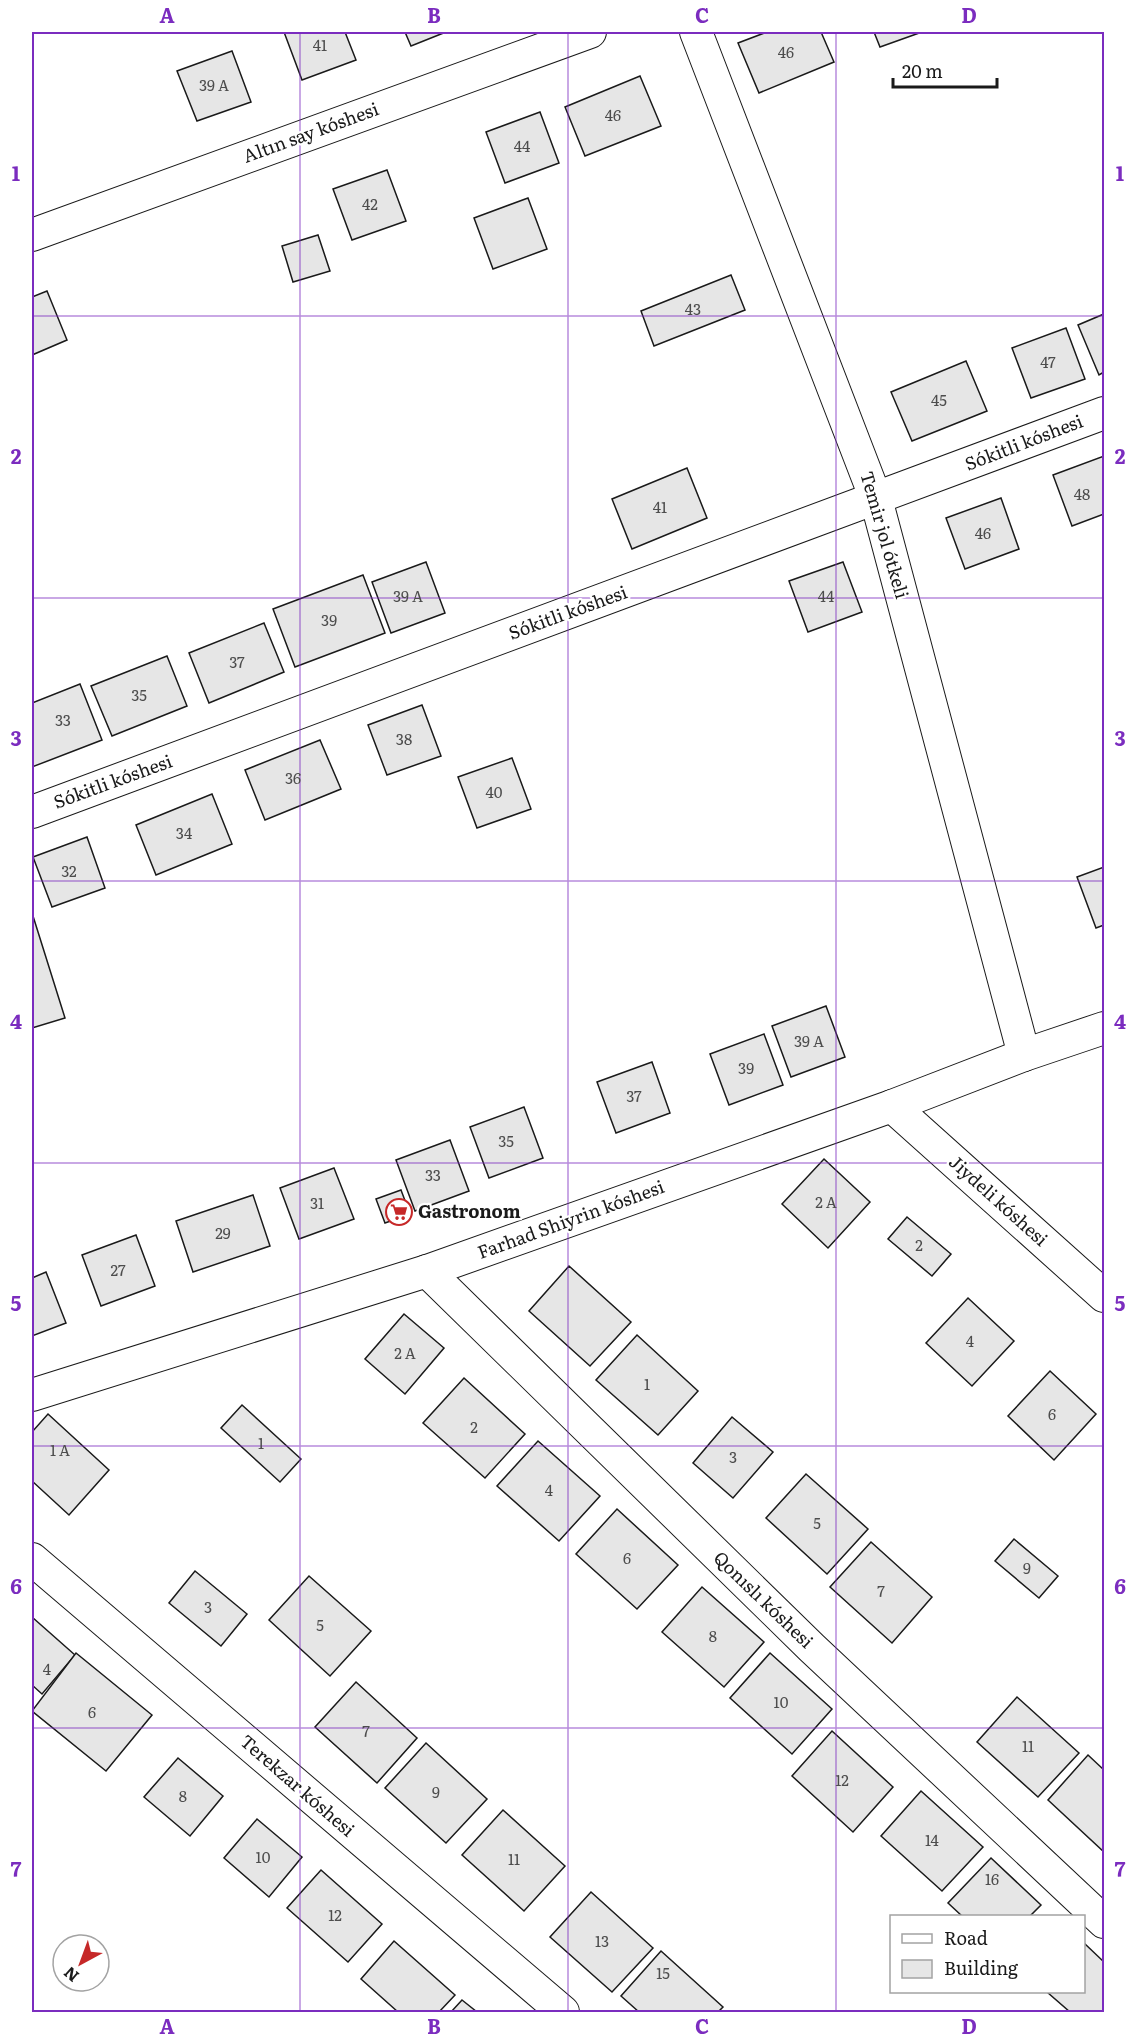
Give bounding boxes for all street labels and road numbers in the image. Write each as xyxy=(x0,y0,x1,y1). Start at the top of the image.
street label: Altın say kóshesi xyxy=(239,95,382,169)
street label: Sókitli kóshesi xyxy=(960,407,1086,477)
street label: Temir jol ótkeli xyxy=(854,468,917,602)
street label: Sókitli kóshesi xyxy=(504,578,631,646)
street label: Sókitli kóshesi xyxy=(49,747,176,815)
street label: Jiydeli kóshesi xyxy=(943,1148,1055,1252)
street label: Farhad Shiyrin kóshesi xyxy=(473,1172,668,1265)
street label: Qonıslı kóshesi xyxy=(708,1544,820,1654)
street label: Terekzar kóshesi xyxy=(235,1727,361,1842)

